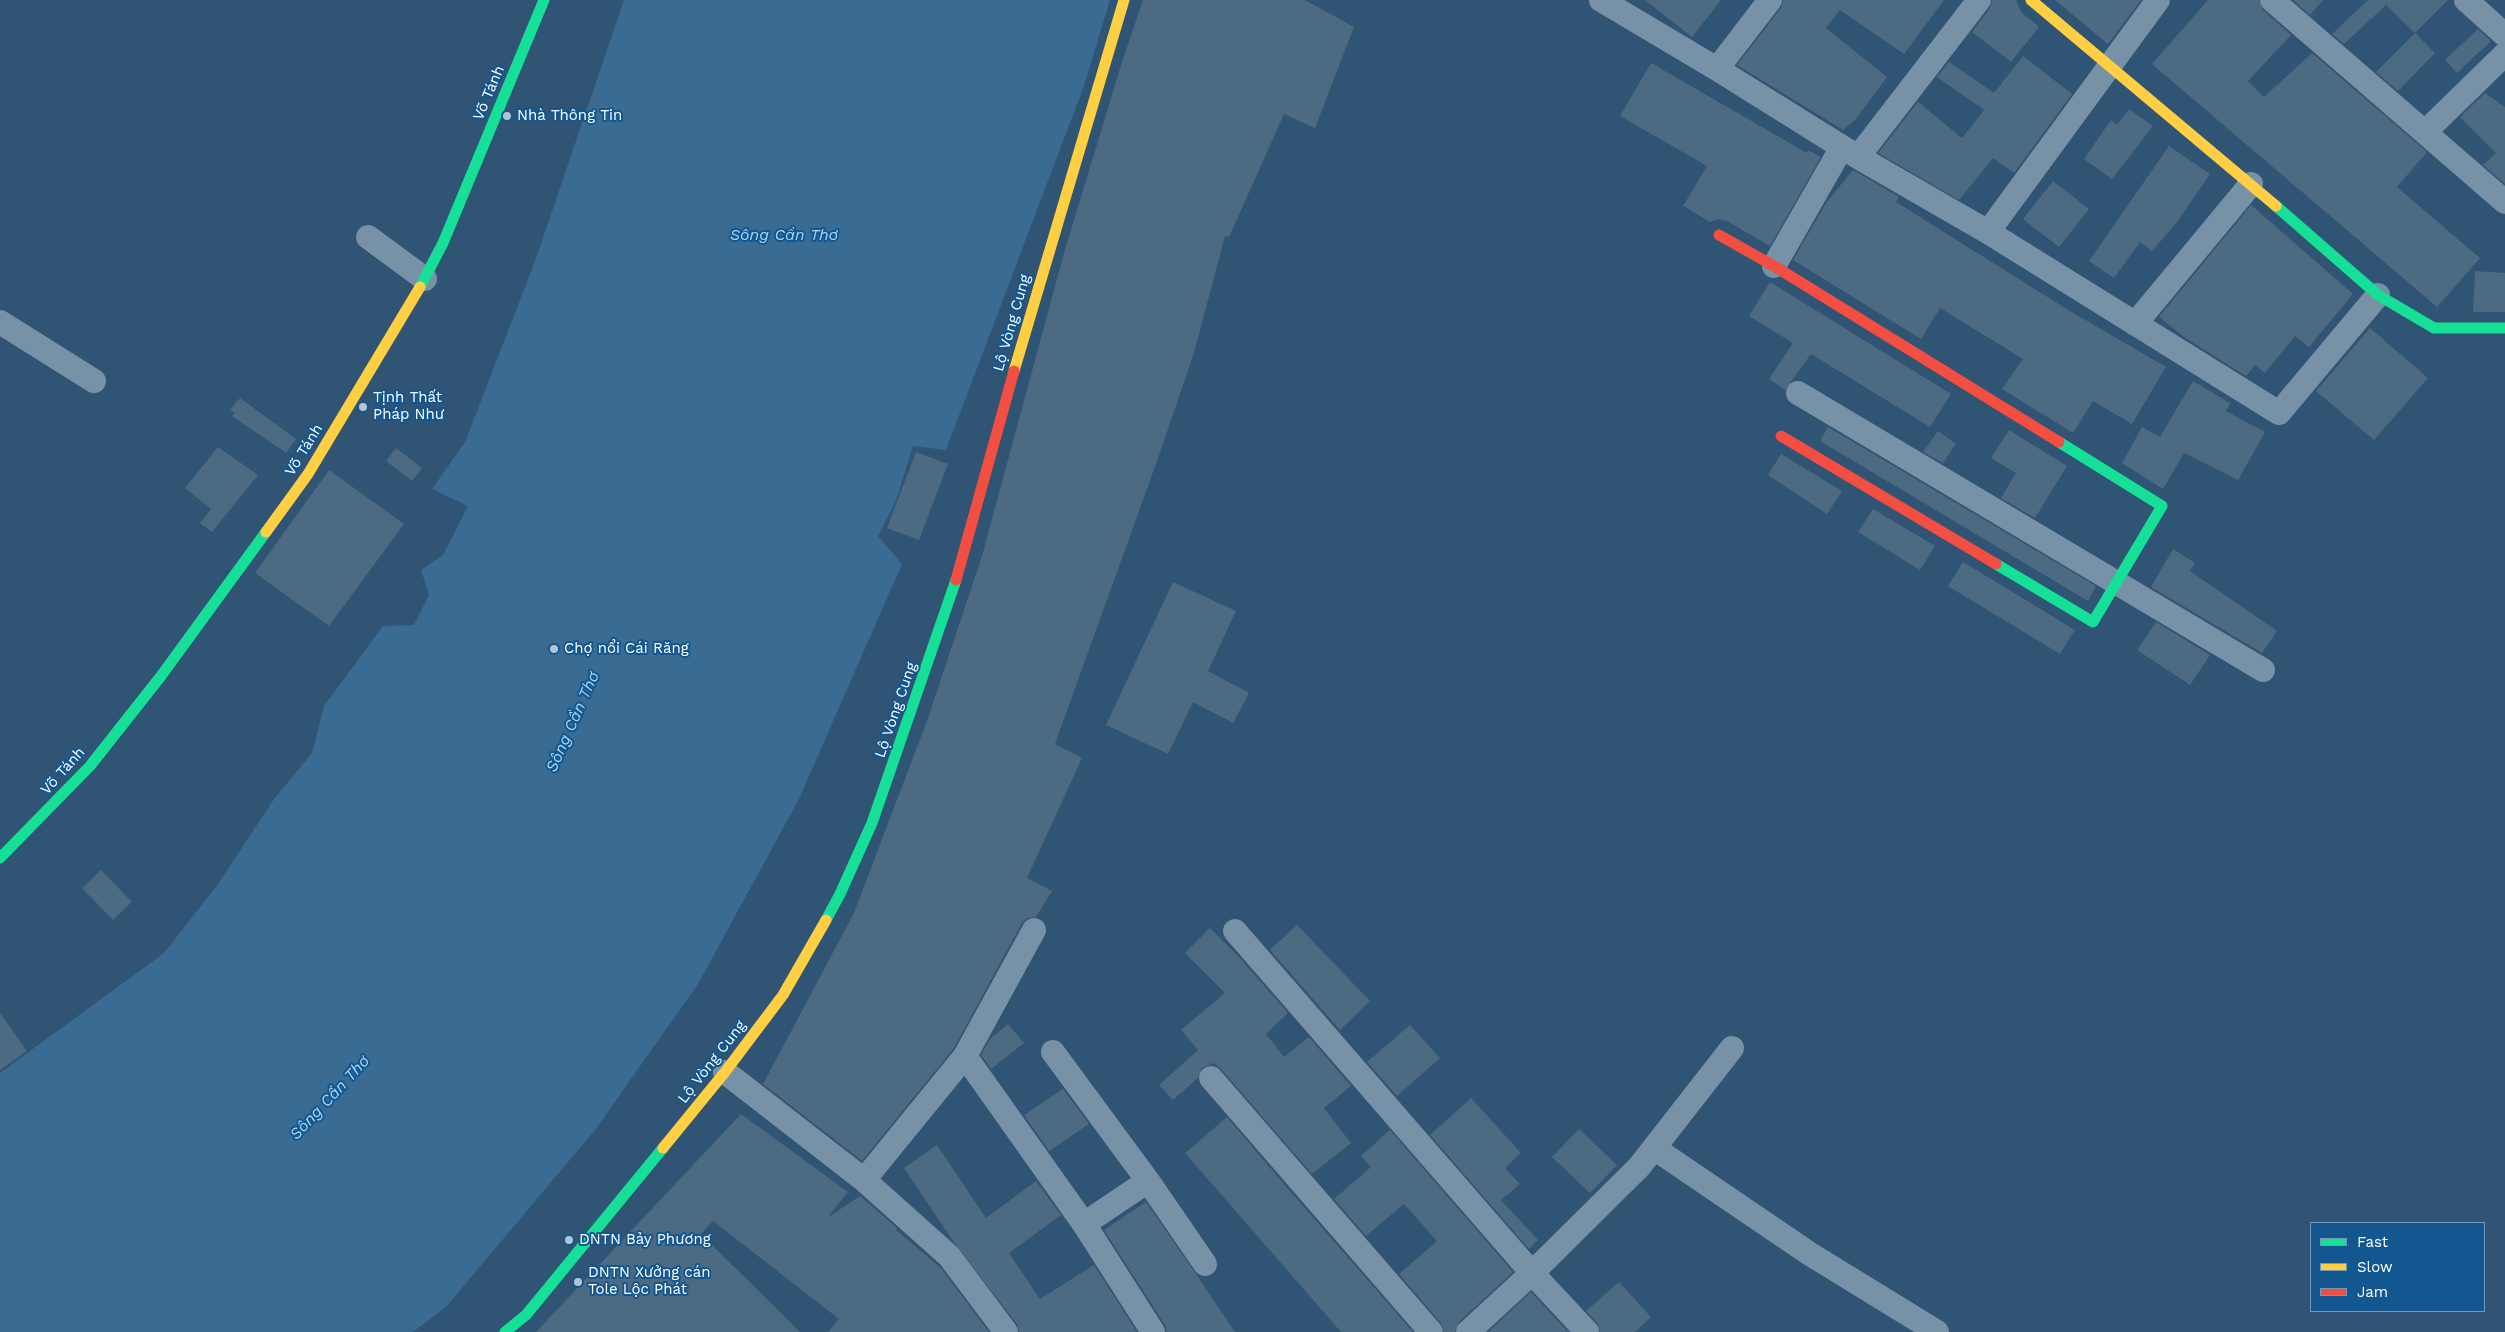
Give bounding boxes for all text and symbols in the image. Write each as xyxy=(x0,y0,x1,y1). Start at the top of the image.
street label: Võ Tánh xyxy=(469,63,509,123)
place label: Nhà Thông Tin xyxy=(517,107,622,125)
marker: Nhà Thông Tin xyxy=(501,110,513,122)
water label: Sông Cần Thơ xyxy=(730,225,838,245)
street label: Lộ Vòng Cung xyxy=(990,272,1034,374)
place label: Tịnh Thất Pháp Như xyxy=(373,389,444,424)
marker: Tịnh Thất Pháp Như xyxy=(357,401,369,413)
street label: Võ Tánh xyxy=(281,421,327,479)
place label: Chợ nổi Cái Răng xyxy=(564,640,689,658)
marker: Chợ nổi Cái Răng xyxy=(548,643,560,655)
street label: Lộ Vòng Cung xyxy=(871,660,921,760)
water label: Sông Cần Thơ xyxy=(542,669,604,775)
street label: Võ Tánh xyxy=(37,744,89,798)
street label: Lộ Vòng Cung xyxy=(674,1017,750,1107)
water label: Sông Cần Thơ xyxy=(286,1052,374,1144)
legend xyxy=(2310,1222,2485,1312)
place label: DNTN Bảy Phương xyxy=(579,1231,711,1249)
text: Fast xyxy=(2357,1233,2388,1251)
marker: DNTN Bảy Phương xyxy=(563,1234,575,1246)
text: Slow xyxy=(2357,1258,2393,1276)
place label: DNTN Xưởng cán Tole Lộc Phát xyxy=(588,1264,710,1299)
marker: DNTN Xưởng cán Tole Lộc Phát xyxy=(572,1276,584,1288)
text: Jam xyxy=(2357,1283,2388,1301)

